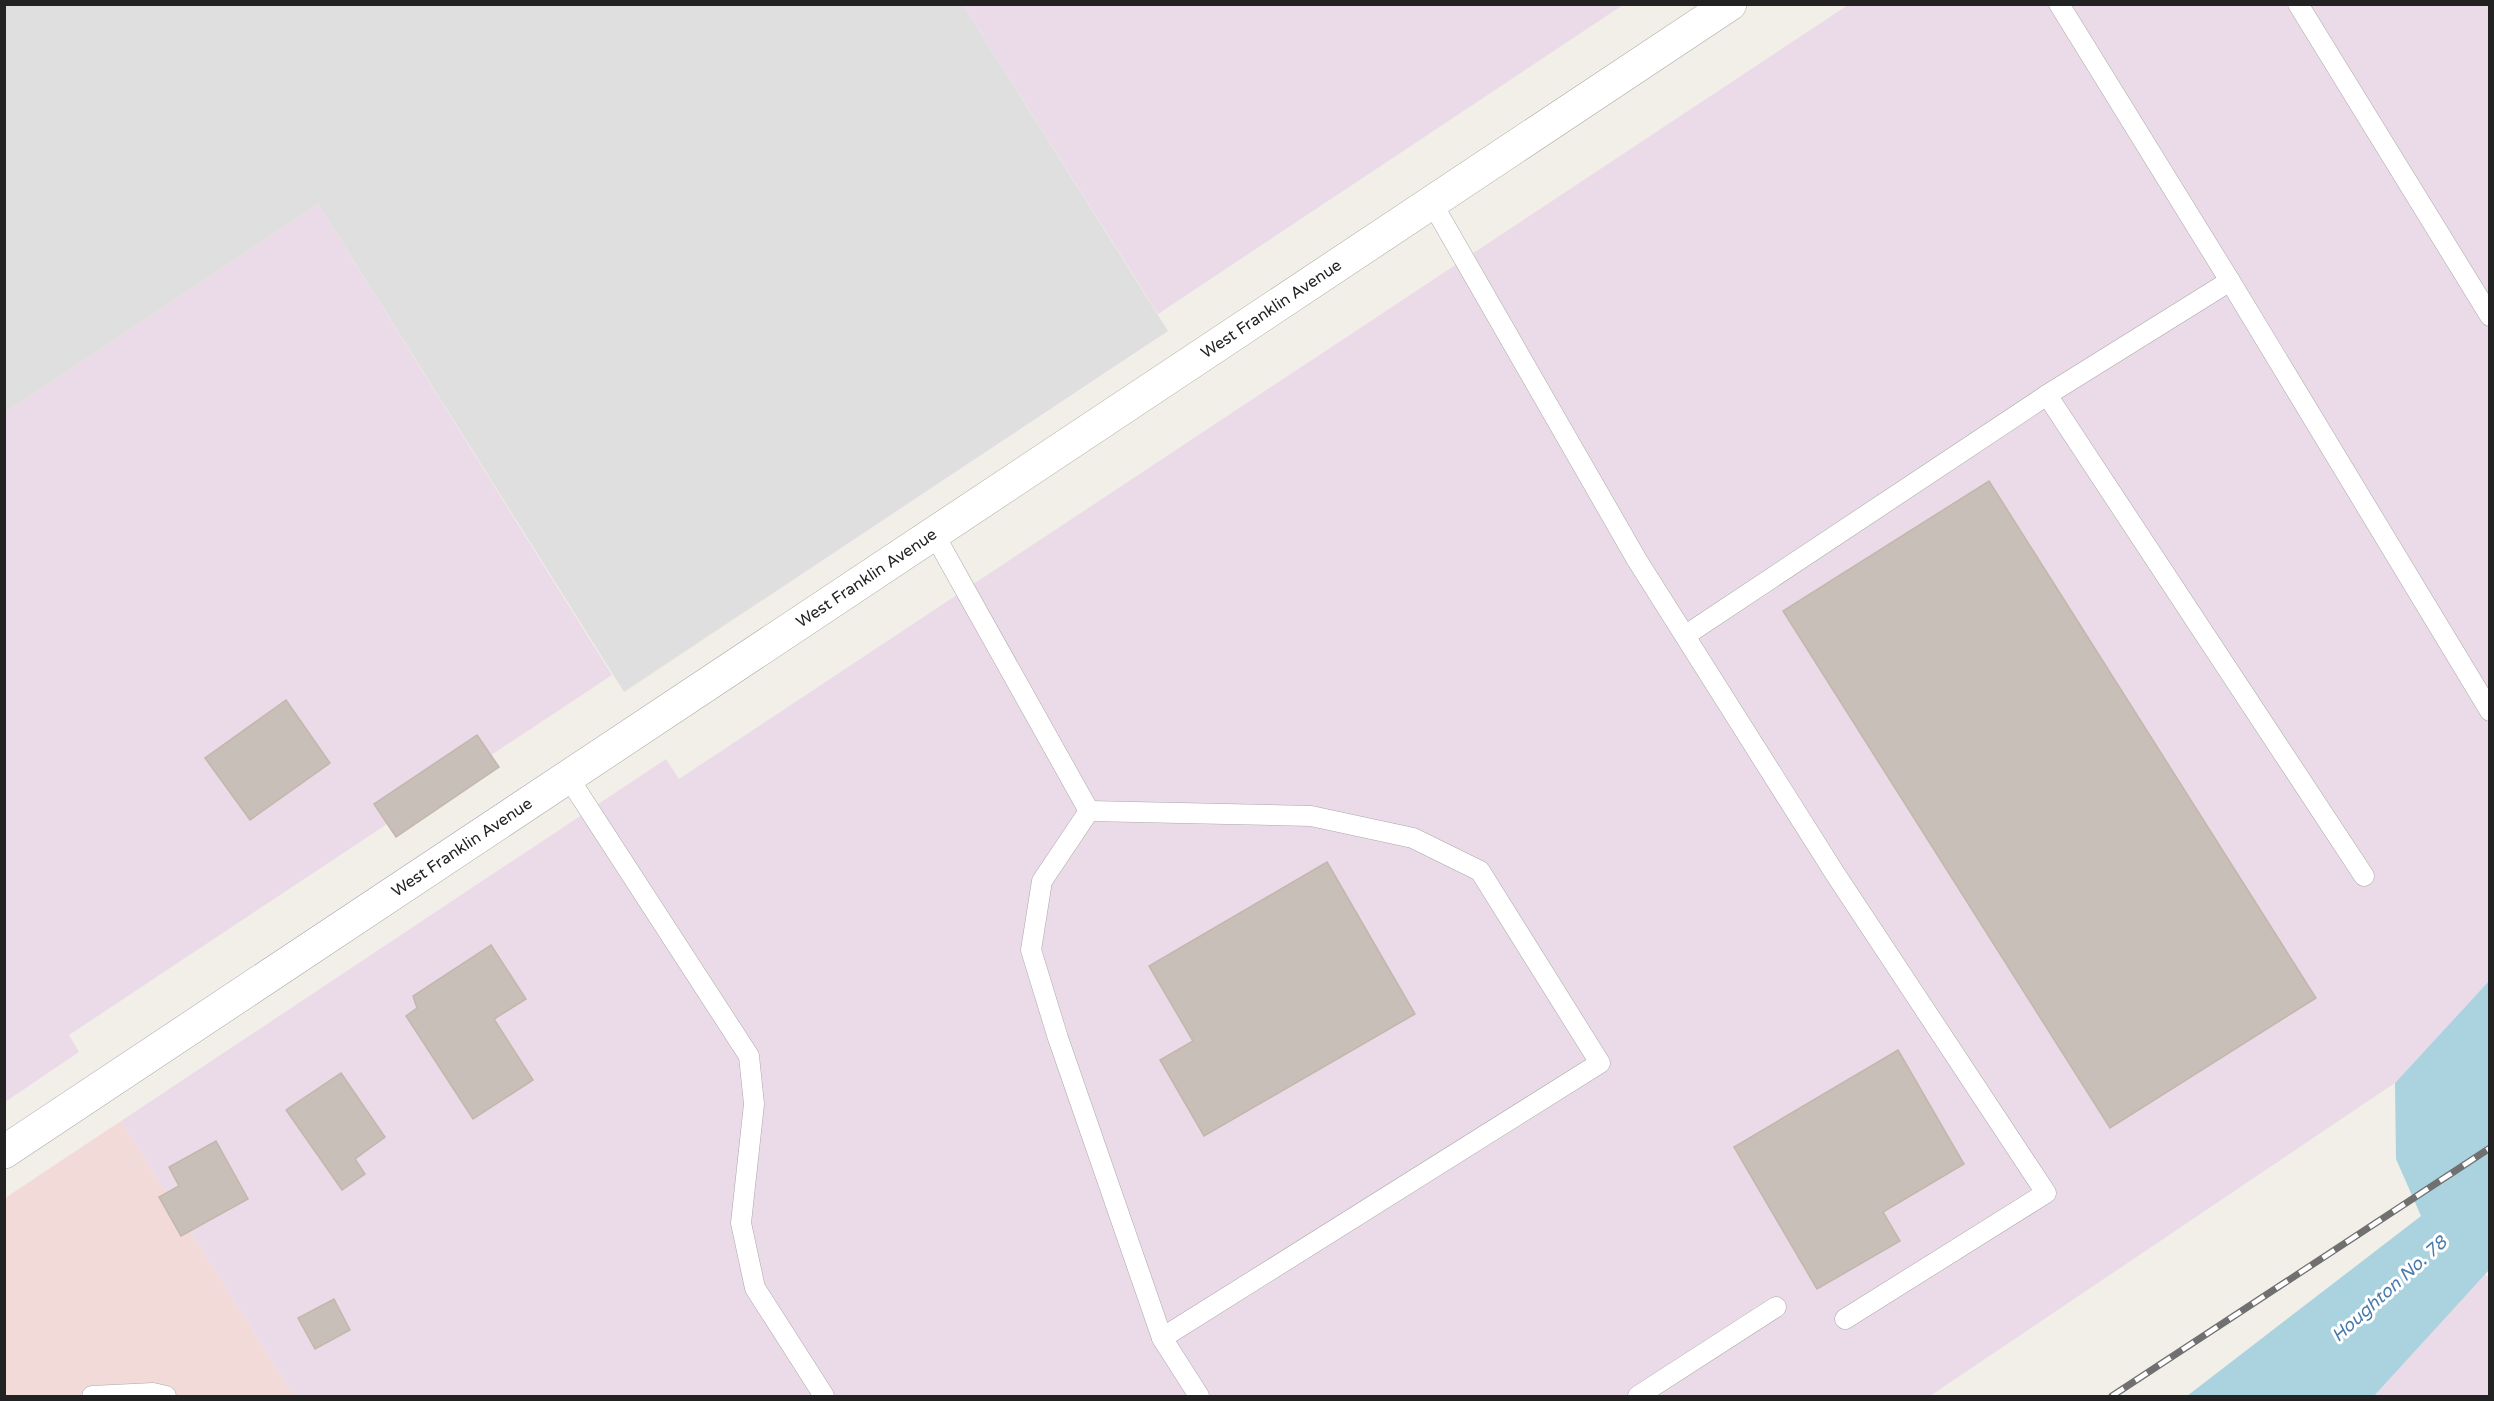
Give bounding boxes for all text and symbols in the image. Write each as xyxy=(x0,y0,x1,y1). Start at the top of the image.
street label: West Franklin Avenue xyxy=(1197,255,1345,363)
street label: West Franklin Avenue xyxy=(793,524,941,632)
street label: West Franklin Avenue xyxy=(388,794,536,901)
water label: Houghton No. 78 xyxy=(2327,1230,2452,1347)

